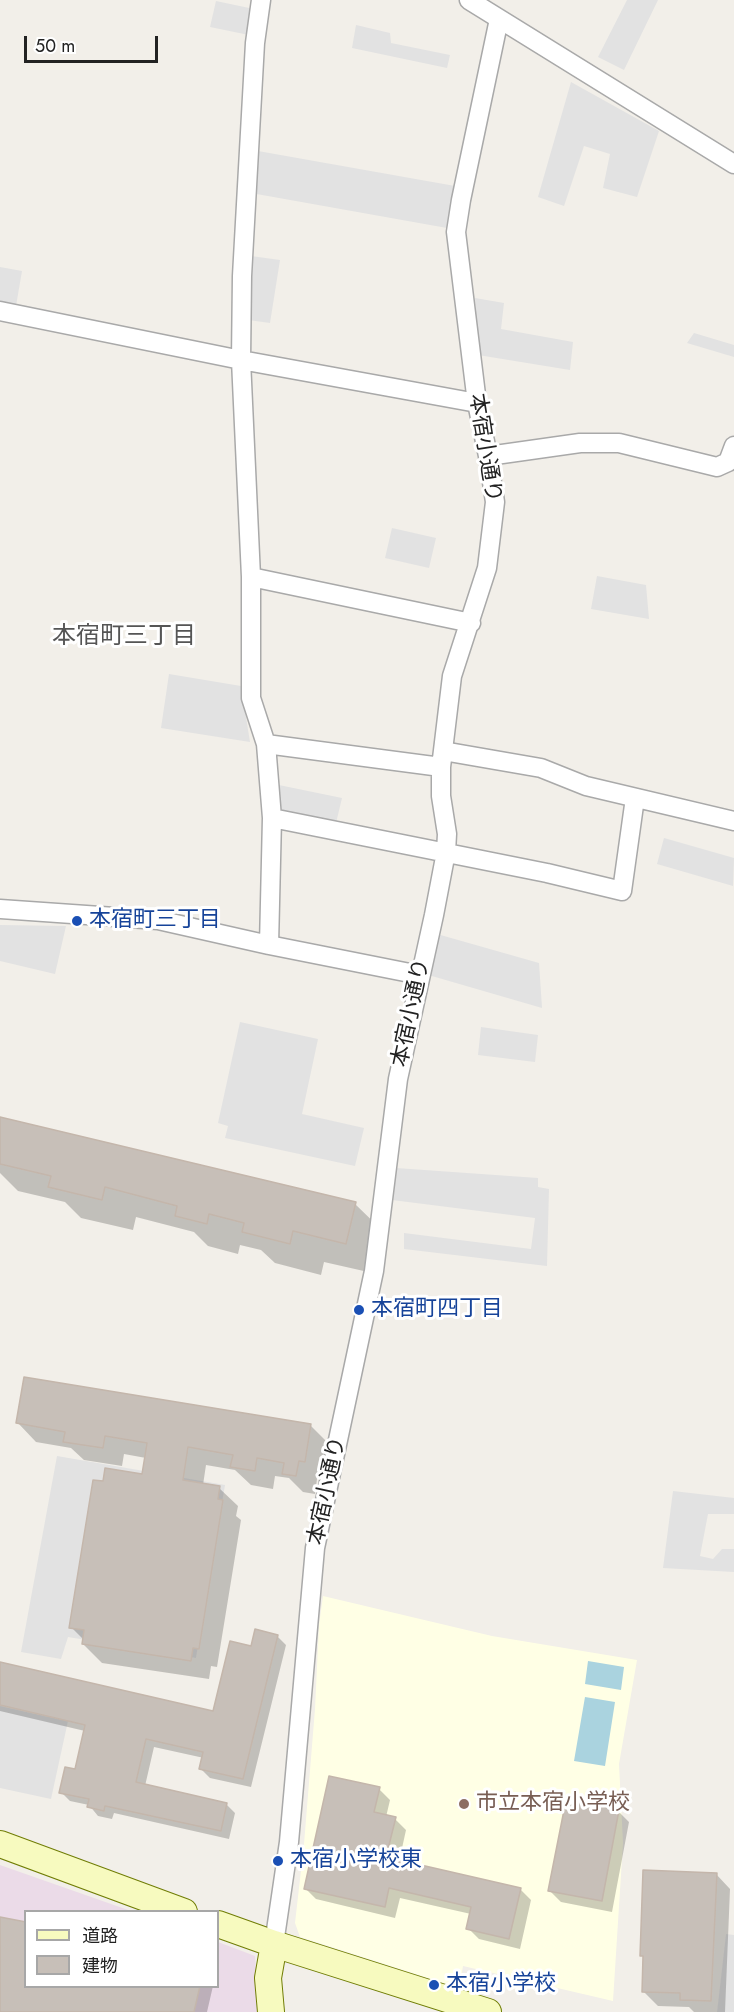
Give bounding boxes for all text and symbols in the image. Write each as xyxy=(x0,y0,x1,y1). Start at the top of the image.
scale bar xyxy=(27,24,160,62)
text: 50 m xyxy=(35,33,75,59)
street label: 本宿小通り xyxy=(462,392,506,504)
district label: 本宿町三丁目 xyxy=(52,623,196,651)
place label: 本宿町三丁目 xyxy=(89,908,221,934)
marker: 本宿町三丁目 xyxy=(70,914,84,928)
street label: 本宿小通り xyxy=(388,956,436,1070)
place label: 本宿町四丁目 xyxy=(371,1297,503,1323)
marker: 本宿町四丁目 xyxy=(352,1303,366,1317)
street label: 本宿小通り xyxy=(304,1434,352,1548)
place label: 市立本宿小学校 xyxy=(476,1791,630,1817)
marker: 市立本宿小学校 xyxy=(457,1797,471,1811)
place label: 本宿小学校東 xyxy=(290,1848,422,1874)
marker: 本宿小学校東 xyxy=(271,1854,285,1868)
legend xyxy=(24,1910,219,1988)
text: 道路 xyxy=(82,1923,118,1949)
text: 建物 xyxy=(82,1953,118,1979)
place label: 本宿小学校 xyxy=(446,1972,556,1998)
marker: 本宿小学校 xyxy=(427,1978,441,1992)

